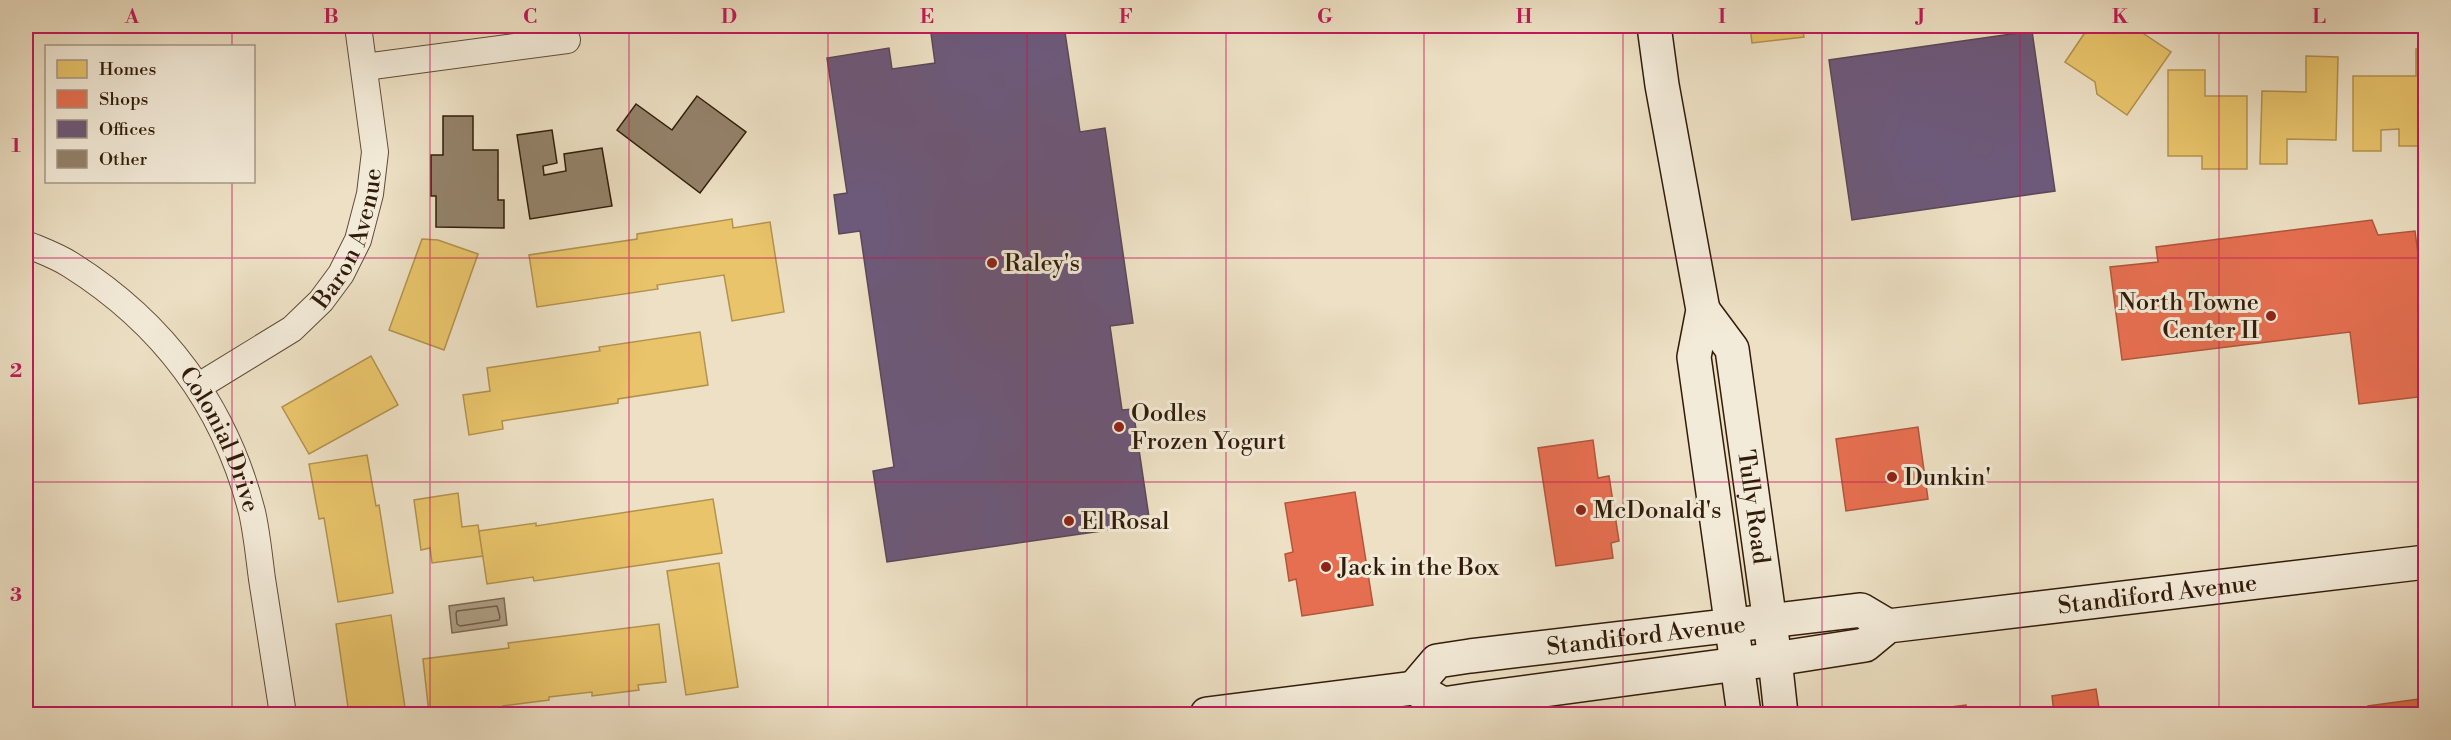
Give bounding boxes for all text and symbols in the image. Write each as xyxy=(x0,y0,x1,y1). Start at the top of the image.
text: A xyxy=(124,5,140,30)
text: B xyxy=(323,5,339,30)
text: C xyxy=(523,5,537,30)
text: D xyxy=(721,5,737,30)
text: E xyxy=(920,5,934,30)
text: F xyxy=(1119,5,1133,30)
text: G xyxy=(1317,5,1333,30)
text: H xyxy=(1516,5,1533,30)
text: I xyxy=(1718,5,1726,30)
text: J xyxy=(1914,5,1925,30)
text: K xyxy=(2112,5,2129,30)
text: L xyxy=(2312,5,2326,30)
legend xyxy=(45,45,255,183)
text: Homes xyxy=(99,58,156,81)
text: Shops xyxy=(99,88,149,111)
text: Offices xyxy=(99,118,155,141)
text: 1 xyxy=(11,134,21,159)
text: Other xyxy=(99,148,147,171)
street label: Baron Avenue xyxy=(306,167,389,316)
place label: Raley's xyxy=(1004,249,1080,279)
marker: Raley's xyxy=(985,256,999,270)
place label: North Towne Center II xyxy=(2118,288,2259,346)
marker: North Towne Center II xyxy=(2264,309,2278,323)
text: 2 xyxy=(10,359,22,384)
street label: Colonial Drive xyxy=(172,361,265,516)
place label: Oodles Frozen Yogurt xyxy=(1131,399,1287,457)
marker: Oodles Frozen Yogurt xyxy=(1112,420,1126,434)
street label: Tully Road xyxy=(1730,448,1776,567)
place label: Dunkin' xyxy=(1904,463,1991,493)
marker: Dunkin' xyxy=(1885,470,1899,484)
place label: McDonald's xyxy=(1593,496,1722,526)
marker: McDonald's xyxy=(1574,503,1588,517)
place label: El Rosal xyxy=(1081,507,1169,537)
marker: El Rosal xyxy=(1062,514,1076,528)
place label: Jack in the Box xyxy=(1337,553,1500,583)
marker: Jack in the Box xyxy=(1319,560,1333,574)
street label: Standiford Avenue xyxy=(2056,568,2259,622)
text: 3 xyxy=(10,583,22,608)
street label: Standiford Avenue xyxy=(1545,610,1747,663)

